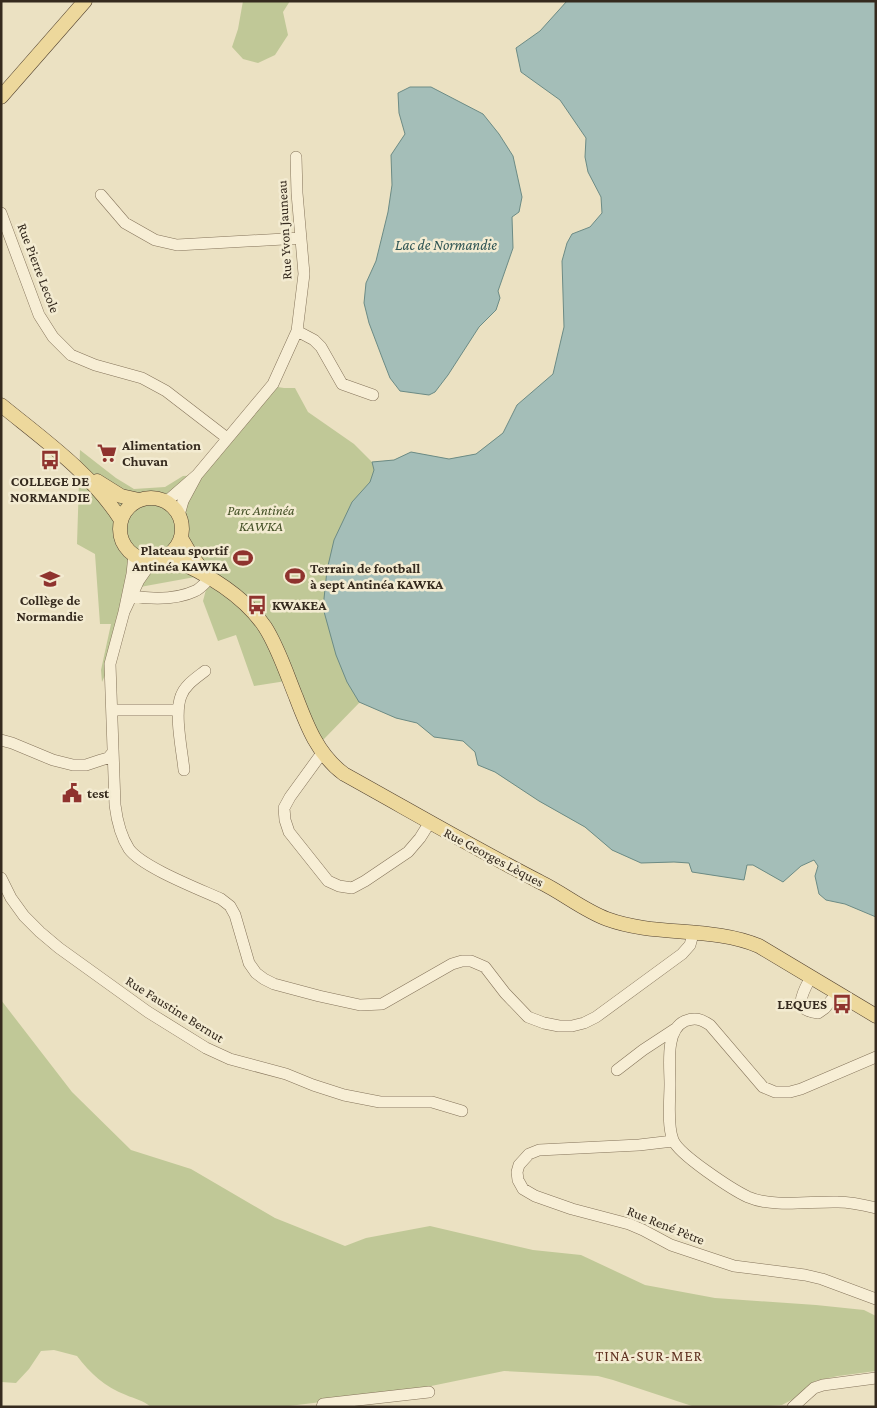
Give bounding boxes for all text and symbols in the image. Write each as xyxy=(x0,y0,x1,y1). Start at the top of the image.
street label: Rue Yvon Jauneau xyxy=(273,179,295,280)
street label: Rue Pierre Lecole xyxy=(15,221,63,315)
water label: Lac de Normandie xyxy=(395,237,497,253)
place label: Alimentation Chuvan xyxy=(121,437,201,469)
supermarket icon: Alimentation Chuvan xyxy=(96,442,118,464)
bus stop icon: COLLEGE DE NORMANDIE xyxy=(39,449,61,471)
place label: COLLEGE DE NORMANDIE xyxy=(10,473,90,505)
park label: Parc Antinéa KAWKA xyxy=(227,502,295,534)
place label: Plateau sportif Antinéa KAWKA xyxy=(131,542,229,574)
sports icon: Plateau sportif Antinéa KAWKA xyxy=(232,547,254,569)
place label: Terrain de football à sept Antinéa KAWKA xyxy=(310,560,444,592)
sports icon: Terrain de football à sept Antinéa KAWKA xyxy=(284,565,306,587)
school or university icon: Collège de Normandie xyxy=(39,568,61,590)
place label: Collège de Normandie xyxy=(16,592,84,624)
bus stop icon: KWAKEA xyxy=(246,594,268,616)
place label: KWAKEA xyxy=(272,597,327,613)
public building icon: test xyxy=(61,782,83,804)
place label: test xyxy=(87,785,110,801)
street label: Rue Georges Lèques xyxy=(441,824,547,890)
street label: Rue Faustine Bernut xyxy=(123,972,227,1046)
bus stop icon: LEQUES xyxy=(831,993,853,1015)
place label: LEQUES xyxy=(777,996,827,1012)
street label: Rue René Pètre xyxy=(625,1202,707,1248)
district label: TINA-SUR-MER xyxy=(595,1348,703,1364)

